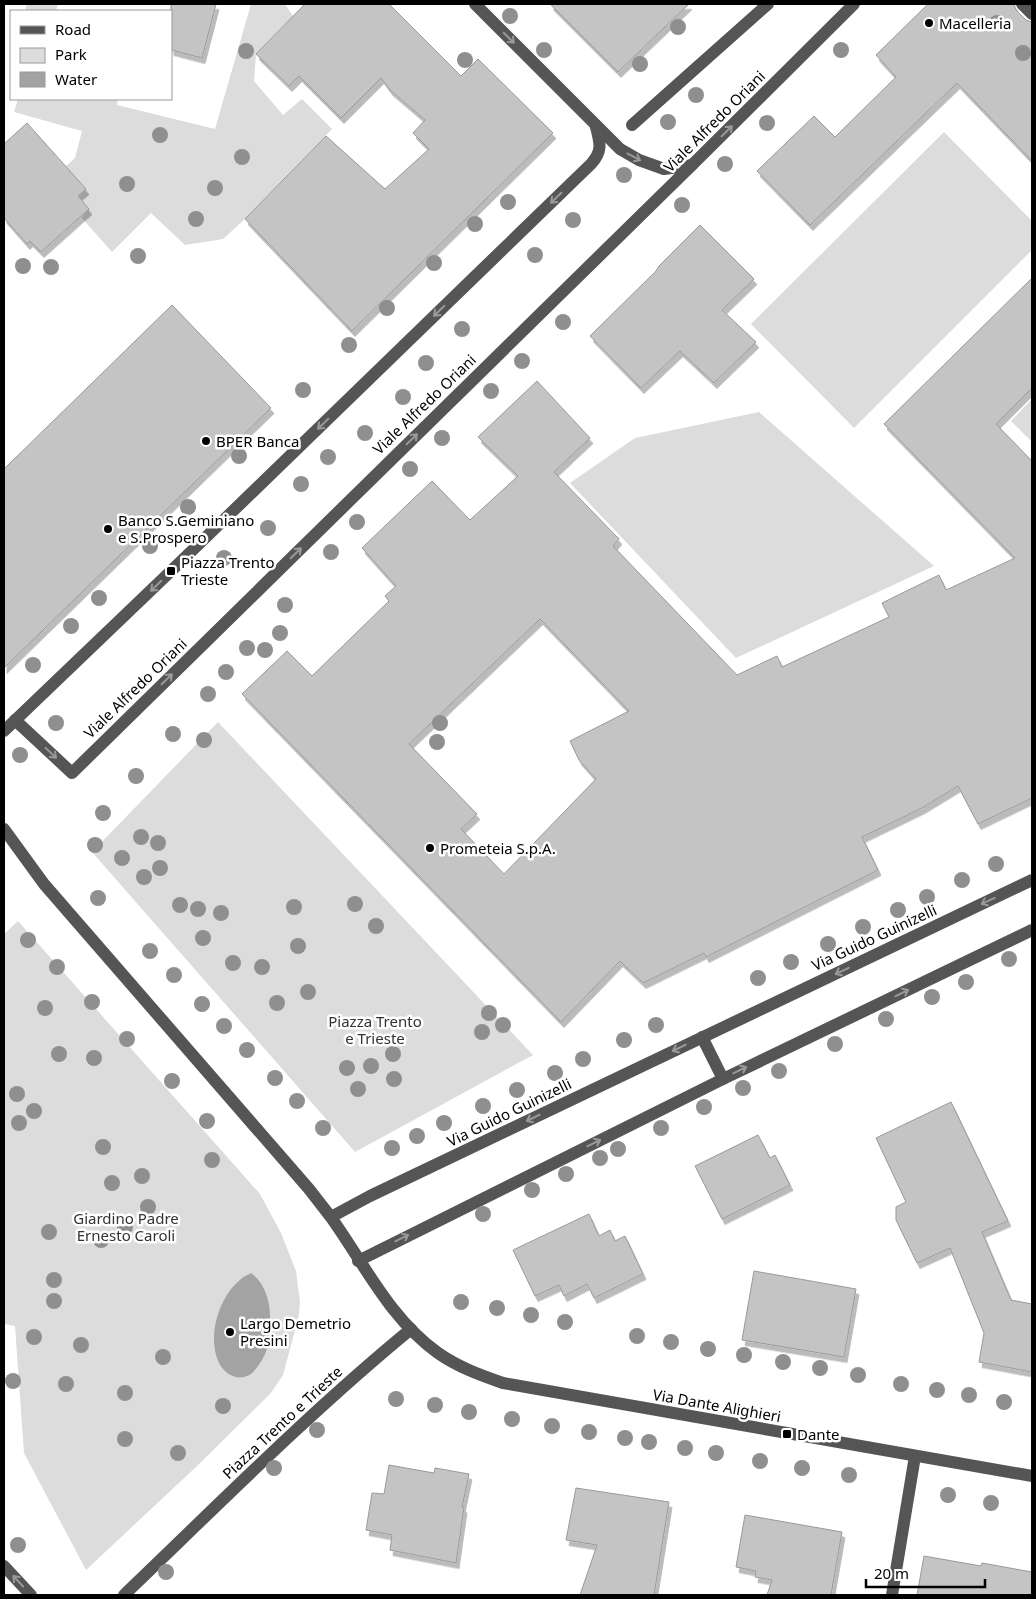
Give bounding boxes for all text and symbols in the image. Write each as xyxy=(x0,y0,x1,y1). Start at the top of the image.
legend xyxy=(10,10,172,100)
place label: Macelleria xyxy=(939,13,1011,33)
marker: Macelleria xyxy=(923,17,935,29)
text: Road xyxy=(55,19,91,39)
one-way arrow xyxy=(503,32,515,45)
text: Park xyxy=(55,44,87,64)
street label: Viale Alfredo Oriani xyxy=(659,66,769,176)
text: Water xyxy=(55,69,97,89)
one-way arrow xyxy=(721,124,733,137)
one-way arrow xyxy=(627,152,642,162)
one-way arrow xyxy=(550,192,562,204)
one-way arrow xyxy=(433,305,445,317)
street label: Viale Alfredo Oriani xyxy=(368,350,480,458)
one-way arrow xyxy=(316,418,329,430)
place label: BPER Banca xyxy=(216,431,299,451)
one-way arrow xyxy=(406,433,418,445)
marker: BPER Banca xyxy=(200,435,212,447)
place label: Banco S.Geminiano e S.Prospero xyxy=(118,510,254,547)
marker: Banco S.Geminiano e S.Prospero xyxy=(102,523,114,535)
one-way arrow xyxy=(290,547,302,559)
place label: Piazza Trento Trieste xyxy=(181,552,274,589)
marker: Piazza Trento Trieste xyxy=(165,565,177,577)
one-way arrow xyxy=(149,580,162,592)
street label: Viale Alfredo Oriani xyxy=(79,634,191,742)
one-way arrow xyxy=(161,673,174,685)
one-way arrow xyxy=(45,747,57,759)
place label: Prometeia S.p.A. xyxy=(440,838,556,858)
marker: Prometeia S.p.A. xyxy=(424,842,436,854)
one-way arrow xyxy=(981,896,996,906)
street label: Via Guido Guinizelli xyxy=(808,899,940,975)
one-way arrow xyxy=(834,966,849,976)
one-way arrow xyxy=(894,987,909,997)
park label: Piazza Trento e Trieste xyxy=(328,1011,422,1048)
one-way arrow xyxy=(672,1044,687,1053)
one-way arrow xyxy=(732,1065,747,1075)
street label: Via Guido Guinizelli xyxy=(444,1073,574,1151)
one-way arrow xyxy=(525,1114,540,1124)
one-way arrow xyxy=(586,1137,601,1147)
park label: Giardino Padre Ernesto Caroli xyxy=(73,1208,179,1245)
one-way arrow xyxy=(394,1233,409,1243)
place label: Largo Demetrio Presini xyxy=(240,1313,351,1350)
marker: Largo Demetrio Presini xyxy=(224,1326,236,1338)
street label: Piazza Trento e Trieste xyxy=(218,1361,346,1483)
street label: Via Dante Alighieri xyxy=(651,1384,783,1426)
place label: Dante xyxy=(797,1424,840,1444)
marker: Dante xyxy=(781,1428,793,1440)
scale bar xyxy=(866,1556,985,1588)
text: 20 m xyxy=(874,1563,909,1583)
one-way arrow xyxy=(12,1575,24,1587)

